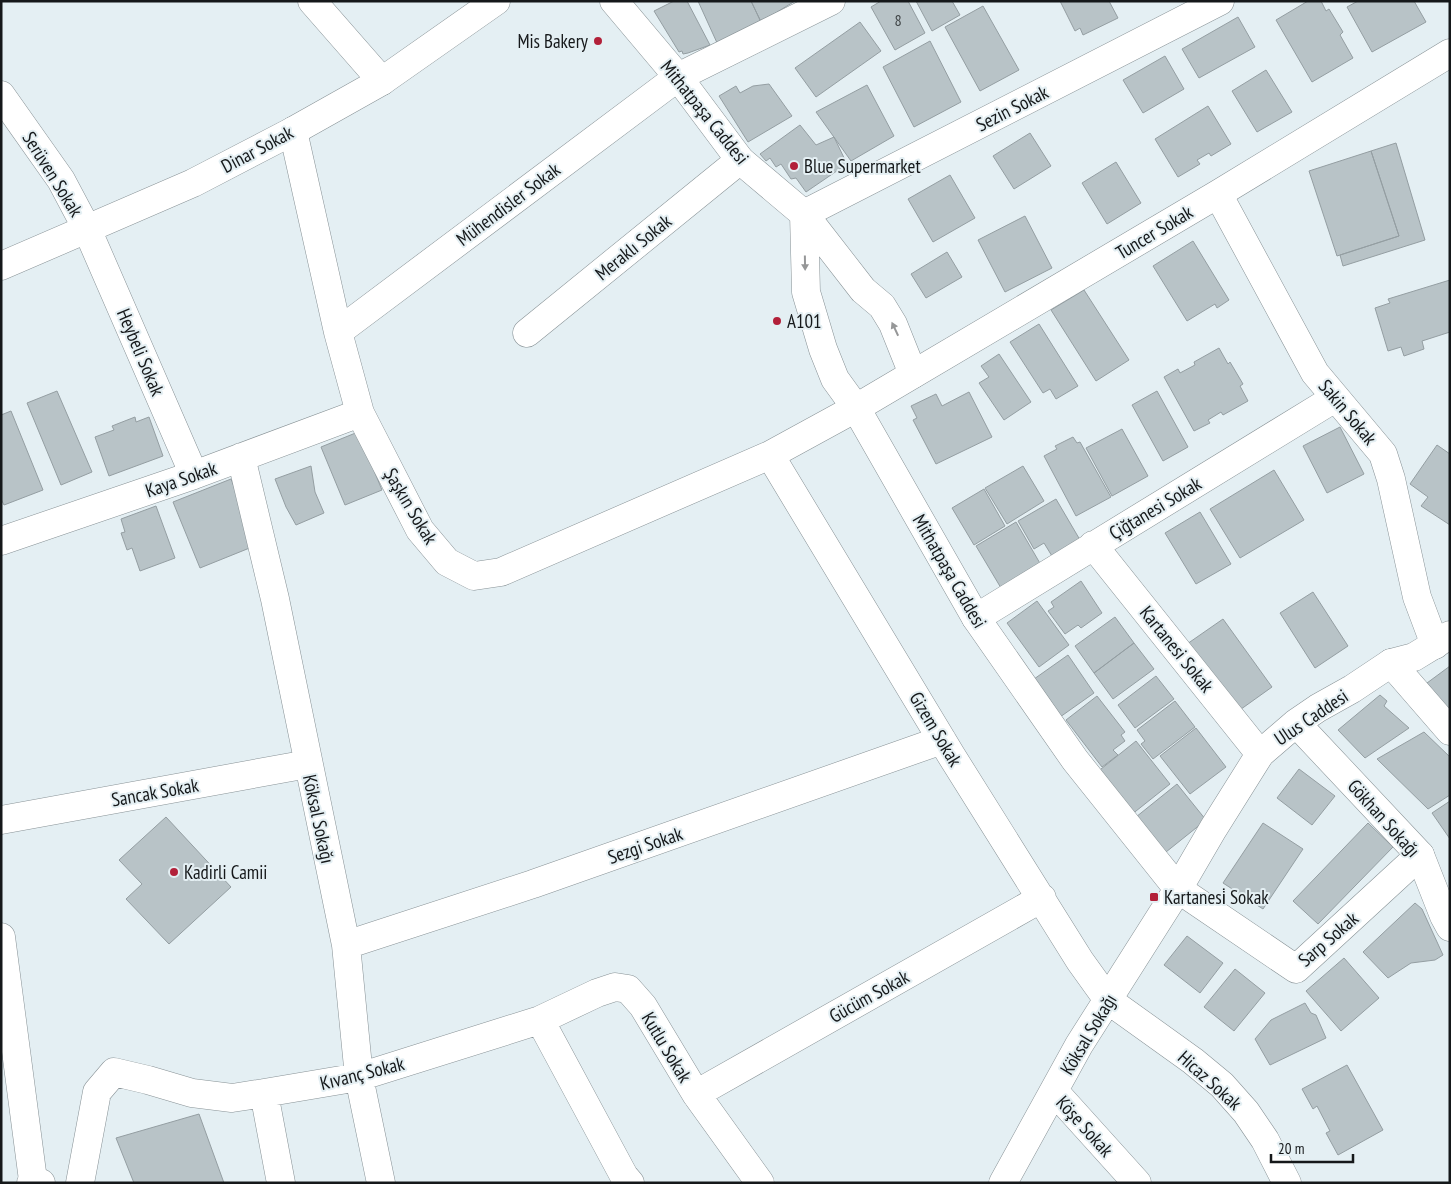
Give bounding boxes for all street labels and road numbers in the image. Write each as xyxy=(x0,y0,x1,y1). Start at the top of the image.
street label: Mithatpaşa Caddesi xyxy=(656,55,754,169)
street label: Sezin Sokak xyxy=(972,79,1053,136)
street label: Dinar Sokak xyxy=(217,120,298,178)
street label: Serüven Sokak xyxy=(17,127,89,221)
street label: Mühendisler Sokak xyxy=(451,157,565,251)
street label: Tuncer Sokak xyxy=(1111,199,1197,264)
street label: Meraklı Sokak xyxy=(590,209,677,285)
street label: Heybeli Sokak xyxy=(112,305,170,400)
street label: Sakin Sokak xyxy=(1314,374,1383,450)
street label: Kaya Sokak xyxy=(142,455,220,502)
street label: Şaşkın Sokak xyxy=(379,464,443,549)
street label: Çiğtanesi Sokak xyxy=(1105,471,1206,545)
street label: Mithatpaşa Caddesi xyxy=(908,510,992,632)
street label: Kartanesi Sokak xyxy=(1135,601,1220,698)
street label: Ulus Caddesi xyxy=(1269,684,1353,750)
street label: Gizem Sokak xyxy=(904,687,968,771)
street label: Sancak Sokak xyxy=(110,772,201,811)
street label: Köksal Sokağı xyxy=(298,772,340,866)
street label: Gökhan Sokağı xyxy=(1343,774,1425,862)
street label: Sezgi Sokak xyxy=(604,821,686,869)
street label: Sarp Sokak xyxy=(1293,906,1363,972)
street label: Gücüm Sokak xyxy=(825,964,914,1028)
street label: Köksal Sokağı xyxy=(1054,989,1122,1079)
street label: Kutlu Sokak xyxy=(637,1007,698,1087)
street label: Hicaz Sokak xyxy=(1173,1045,1247,1115)
street label: Kıvanç Sokak xyxy=(317,1051,407,1095)
street label: Köşe Sokak xyxy=(1051,1091,1119,1162)

